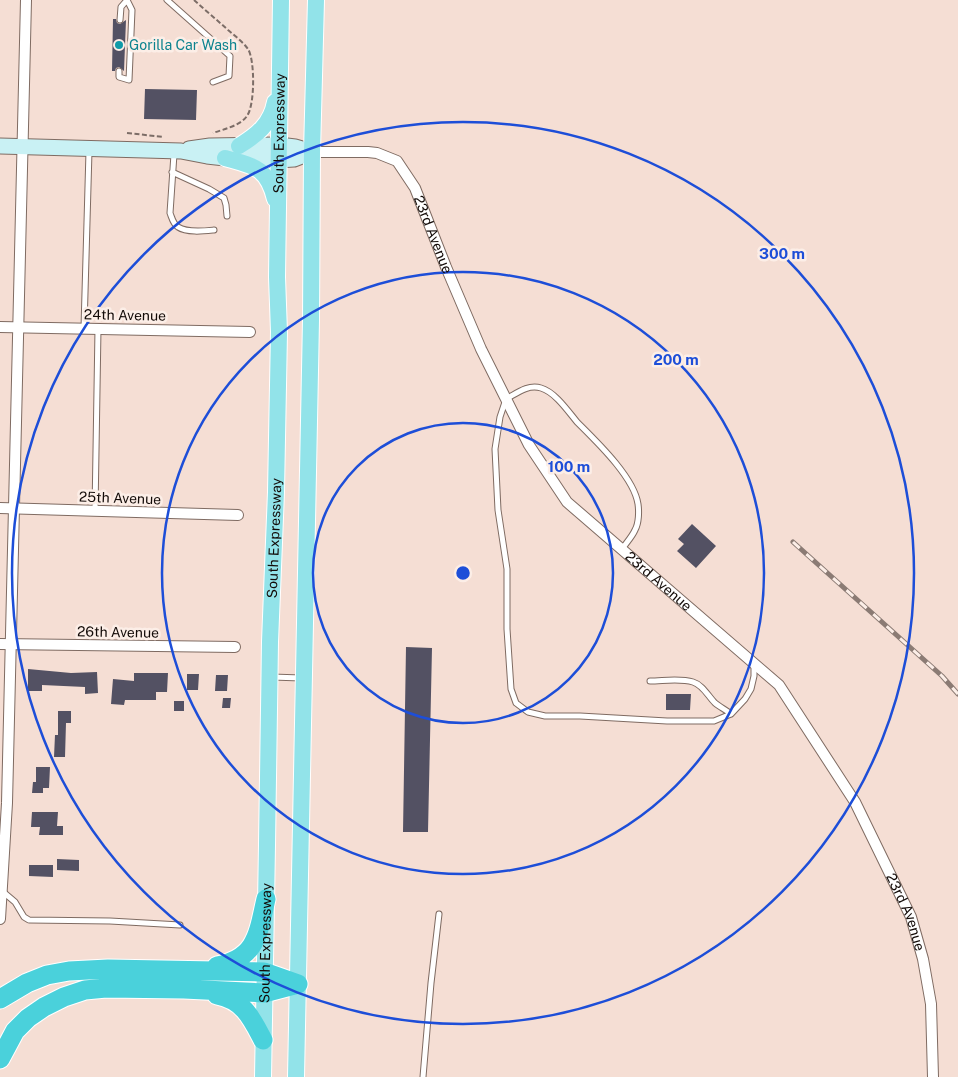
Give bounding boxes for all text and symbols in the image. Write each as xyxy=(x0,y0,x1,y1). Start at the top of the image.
place label: Gorilla Car Wash xyxy=(129,37,237,53)
marker: Gorilla Car Wash xyxy=(113,39,125,51)
street label: South Expressway xyxy=(270,72,288,194)
street label: 23rd Avenue xyxy=(411,193,456,276)
text: 300 m xyxy=(759,245,805,262)
street label: 24th Avenue xyxy=(84,306,166,324)
text: 200 m xyxy=(653,351,699,368)
text: 100 m xyxy=(548,458,590,475)
street label: South Expressway xyxy=(264,477,284,599)
street label: 25th Avenue xyxy=(79,489,161,507)
street label: 23rd Avenue xyxy=(622,548,695,614)
centre of rings xyxy=(454,564,472,582)
street label: 26th Avenue xyxy=(77,623,159,641)
street label: 23rd Avenue xyxy=(883,871,928,953)
street label: South Expressway xyxy=(256,882,274,1003)

